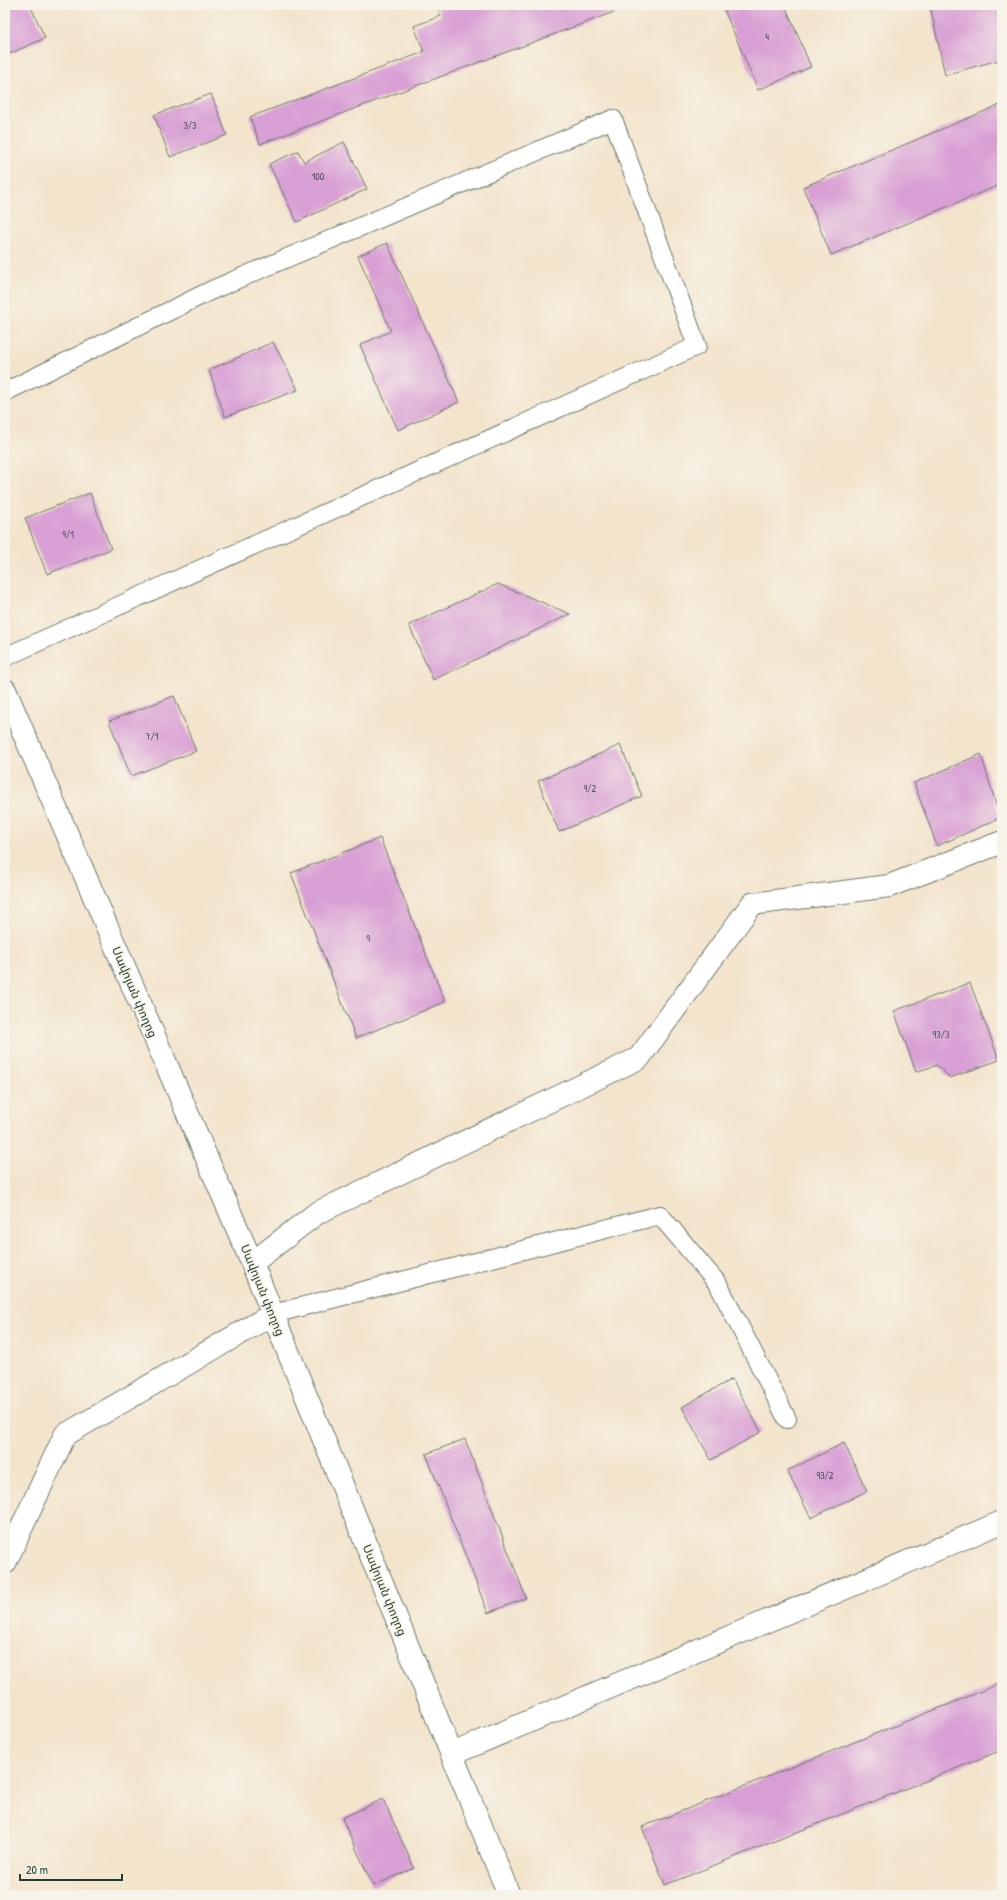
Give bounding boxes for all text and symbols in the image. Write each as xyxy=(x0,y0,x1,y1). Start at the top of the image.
house number: 4 xyxy=(765,30,769,43)
house number: 3/3 xyxy=(183,119,197,132)
house number: 100 xyxy=(312,170,325,183)
house number: 9/1 xyxy=(62,528,74,541)
house number: 7/1 xyxy=(146,730,159,743)
house number: 9/2 xyxy=(584,782,597,795)
house number: 9 xyxy=(366,932,370,945)
street label: Սավոյան փողոց xyxy=(108,944,162,1040)
house number: 93/3 xyxy=(933,1028,950,1041)
street label: Սավոյան փողոց xyxy=(237,1242,289,1338)
house number: 93/2 xyxy=(816,1469,834,1482)
street label: Սավոյան փողոց xyxy=(359,1542,411,1638)
scale bar xyxy=(20,1856,122,1882)
text: 20 m xyxy=(26,1861,48,1878)

